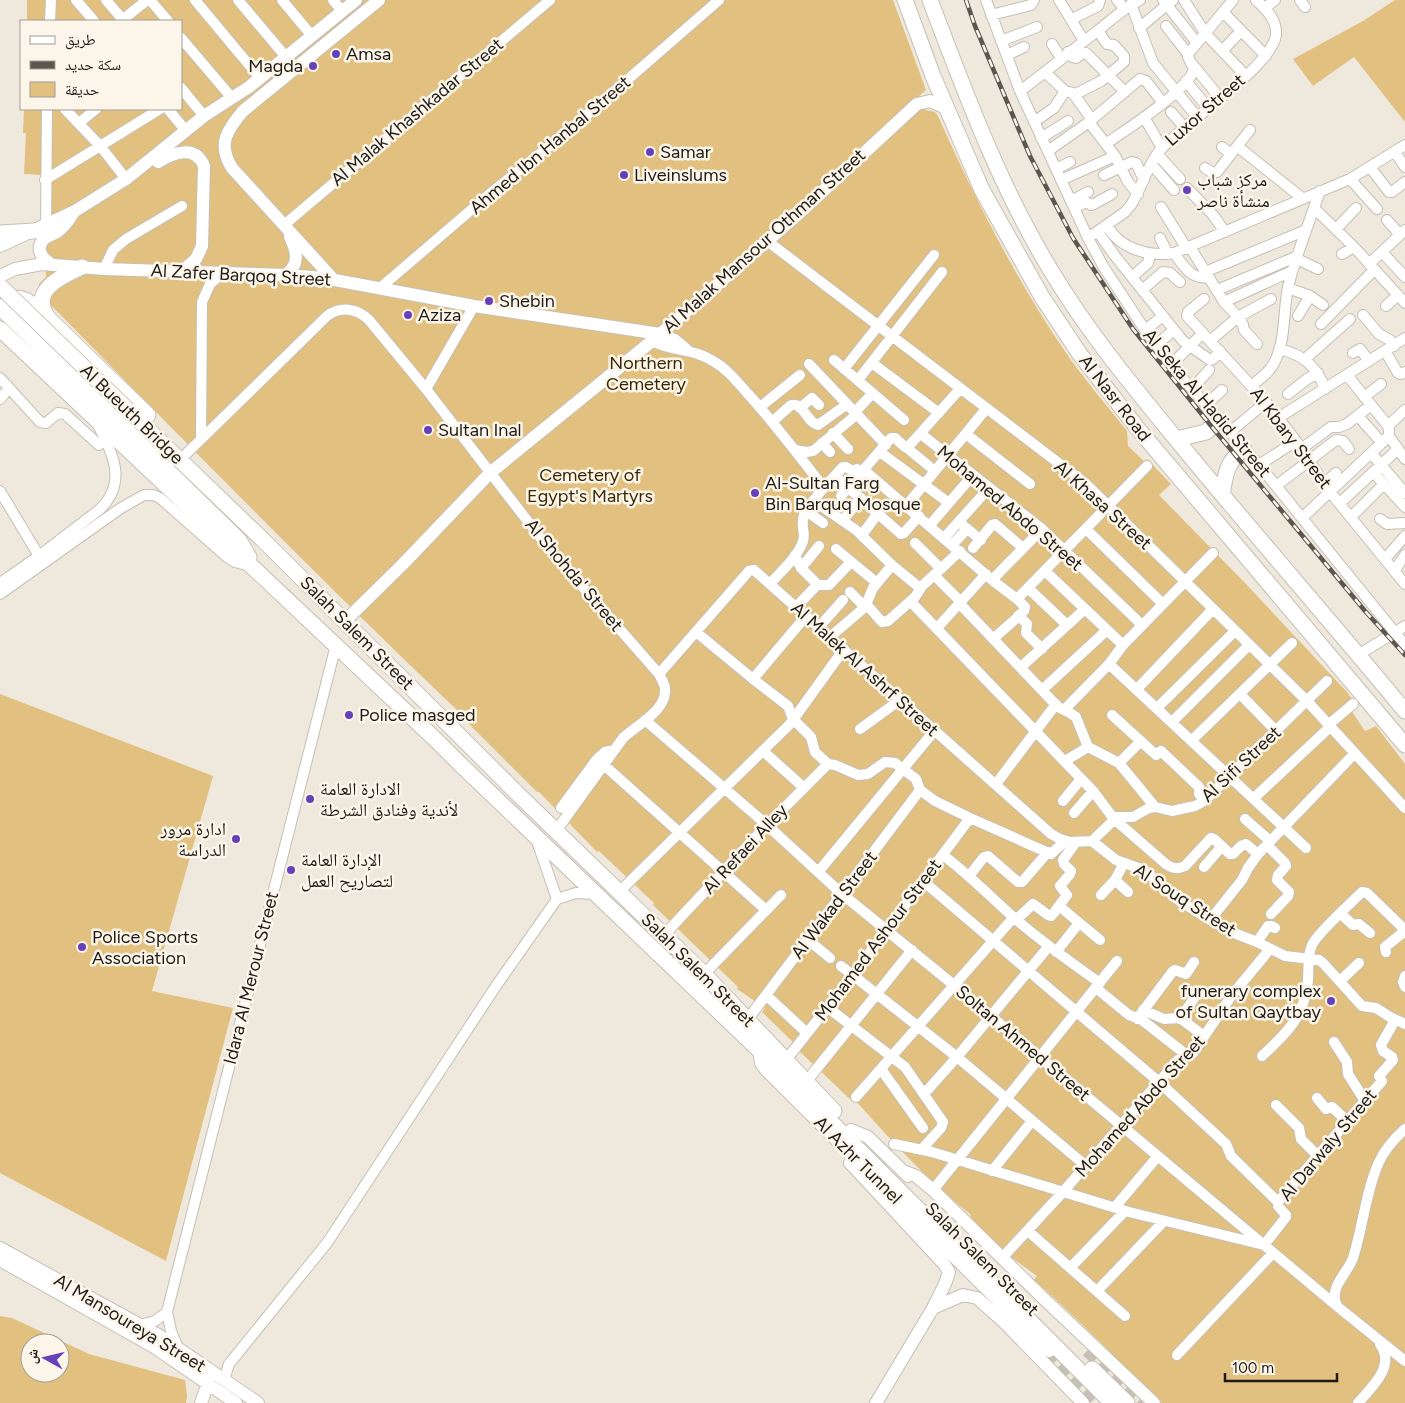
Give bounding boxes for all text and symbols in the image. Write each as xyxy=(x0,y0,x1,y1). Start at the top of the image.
legend xyxy=(20,20,182,110)
text: طريق xyxy=(65,31,96,50)
street label: Al Malak Khashkadar Street xyxy=(326,33,508,191)
place label: Amsa xyxy=(346,43,391,65)
marker: Amsa xyxy=(330,48,342,60)
place label: Magda xyxy=(248,55,303,77)
text: سكة حديد xyxy=(65,56,121,74)
marker: Magda xyxy=(307,60,319,72)
street label: Luxor Street xyxy=(1160,69,1250,151)
street label: Ahmed Ibn Hanbal Street xyxy=(465,71,635,219)
text: حديقة xyxy=(65,81,100,99)
place label: Samar xyxy=(660,141,711,163)
street label: Al Malak Mansour Othman Street xyxy=(658,144,870,338)
marker: Samar xyxy=(644,146,656,158)
place label: Liveinslums xyxy=(634,164,727,186)
marker: Liveinslums xyxy=(618,169,630,181)
place label: مركز شباب منشأة ناصر xyxy=(1196,169,1270,212)
marker: مركز شباب منشأة ناصر xyxy=(1181,184,1193,196)
street label: Al Zafer Barqoq Street xyxy=(150,259,332,291)
place label: Shebin xyxy=(499,290,555,312)
marker: Shebin xyxy=(483,295,495,307)
place label: Aziza xyxy=(418,304,461,326)
marker: Aziza xyxy=(402,309,414,321)
street label: Al Seka Al Hadid Street xyxy=(1138,324,1276,482)
street label: Al Nasr Road xyxy=(1074,350,1156,446)
park label: Northern Cemetery xyxy=(606,352,687,395)
street label: Al Bueuth Bridge xyxy=(76,359,188,469)
street label: Al Kbary Street xyxy=(1246,383,1337,493)
place label: Sultan Inal xyxy=(438,419,522,441)
marker: Sultan Inal xyxy=(422,424,434,436)
street label: Mohamed Abdo Street xyxy=(933,441,1088,576)
street label: Al Khasa Street xyxy=(1050,456,1156,555)
park label: Cemetery of Egypt's Martyrs xyxy=(527,464,653,507)
place label: Al-Sultan Farg Bin Barquq Mosque xyxy=(765,472,921,515)
marker: Al-Sultan Farg Bin Barquq Mosque xyxy=(749,487,761,499)
street label: Al Shohda' Street xyxy=(520,514,628,636)
street label: Salah Salem Street xyxy=(295,571,419,695)
street label: Al Malek Al Ashrf Street xyxy=(787,597,943,741)
place label: Police masged xyxy=(359,704,476,726)
marker: Police masged xyxy=(343,709,355,721)
street label: Al Sifi Street xyxy=(1196,721,1286,807)
place label: الادارة العامة لأندية وفنادق الشرطة xyxy=(320,778,458,821)
marker: الادارة العامة لأندية وفنادق الشرطة xyxy=(304,793,316,805)
street label: Al Refaei Alley xyxy=(698,799,793,899)
place label: ادارة مرور الدراسة xyxy=(159,818,226,861)
marker: ادارة مرور الدراسة xyxy=(230,833,242,845)
street label: Al Wakad Street xyxy=(786,847,882,963)
place label: الإدارة العامة لتصاريح العمل xyxy=(301,849,393,893)
street label: Mohamed Ashour Street xyxy=(810,855,946,1025)
street label: Al Souq Street xyxy=(1130,859,1240,941)
marker: الإدارة العامة لتصاريح العمل xyxy=(285,864,297,876)
street label: Idara Al Merour Street xyxy=(219,889,283,1067)
street label: Salah Salem Street xyxy=(636,908,760,1032)
place label: Police Sports Association xyxy=(92,926,198,969)
marker: Police Sports Association xyxy=(76,941,88,953)
street label: Soltan Ahmed Street xyxy=(951,980,1095,1106)
place label: funerary complex of Sultan Qaytbay xyxy=(1176,980,1322,1023)
marker: funerary complex of Sultan Qaytbay xyxy=(1325,995,1337,1007)
street label: Mohamed Abdo Street xyxy=(1070,1030,1210,1182)
street label: Al Darwaly Street xyxy=(1275,1084,1381,1206)
street label: Al Azhr Tunnel xyxy=(809,1111,907,1209)
street label: Salah Salem Street xyxy=(920,1197,1044,1321)
street label: Al Mansoureya Street xyxy=(50,1269,210,1377)
north arrow xyxy=(20,1333,70,1383)
text: ش xyxy=(23,1348,42,1365)
scale bar xyxy=(1225,1350,1338,1382)
text: 100 m xyxy=(1232,1359,1274,1377)

